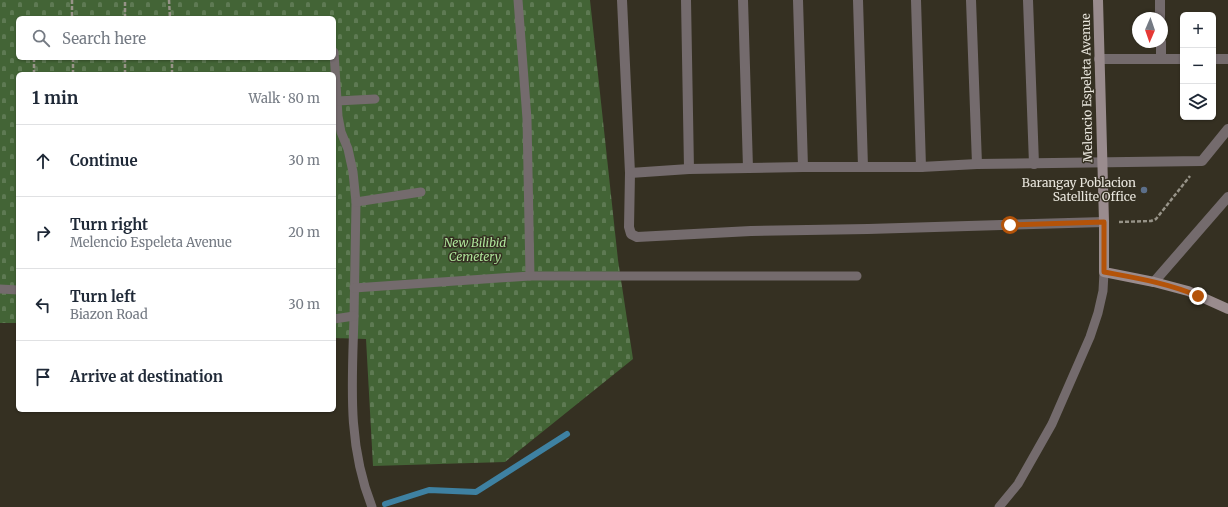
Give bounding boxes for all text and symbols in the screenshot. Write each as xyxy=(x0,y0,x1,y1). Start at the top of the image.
north arrow xyxy=(1132,12,1168,48)
map controls xyxy=(1180,12,1216,120)
button: + xyxy=(1180,12,1216,48)
street label: Melencio Espeleta Avenue xyxy=(1078,13,1095,163)
search box xyxy=(16,16,336,60)
icon: search xyxy=(30,27,52,49)
text: Search here xyxy=(62,29,146,48)
button: − xyxy=(1180,48,1216,84)
button: layers xyxy=(1180,84,1216,120)
text: 1 min xyxy=(32,87,78,109)
text: Walk · 80 m xyxy=(249,90,320,107)
icon: ahead xyxy=(32,150,54,172)
text: Continue xyxy=(70,151,138,170)
text: 30 m xyxy=(288,152,320,169)
place label: Barangay Poblacion Satellite Office xyxy=(1022,175,1136,204)
marker: Barangay Poblacion Satellite Office xyxy=(1139,185,1149,195)
text: Turn right xyxy=(70,215,148,234)
route start xyxy=(1001,216,1019,234)
icon: right xyxy=(32,222,54,244)
text: 20 m xyxy=(288,224,320,241)
text: Melencio Espeleta Avenue xyxy=(70,234,232,251)
park label: New Bilibid Cemetery xyxy=(444,235,506,264)
text: Turn left xyxy=(70,287,136,306)
route end xyxy=(1189,287,1207,305)
icon: left xyxy=(32,294,54,316)
text: 30 m xyxy=(288,296,320,313)
text: Biazon Road xyxy=(70,306,148,323)
icon: arrive xyxy=(32,366,54,388)
text: Arrive at destination xyxy=(70,367,223,386)

